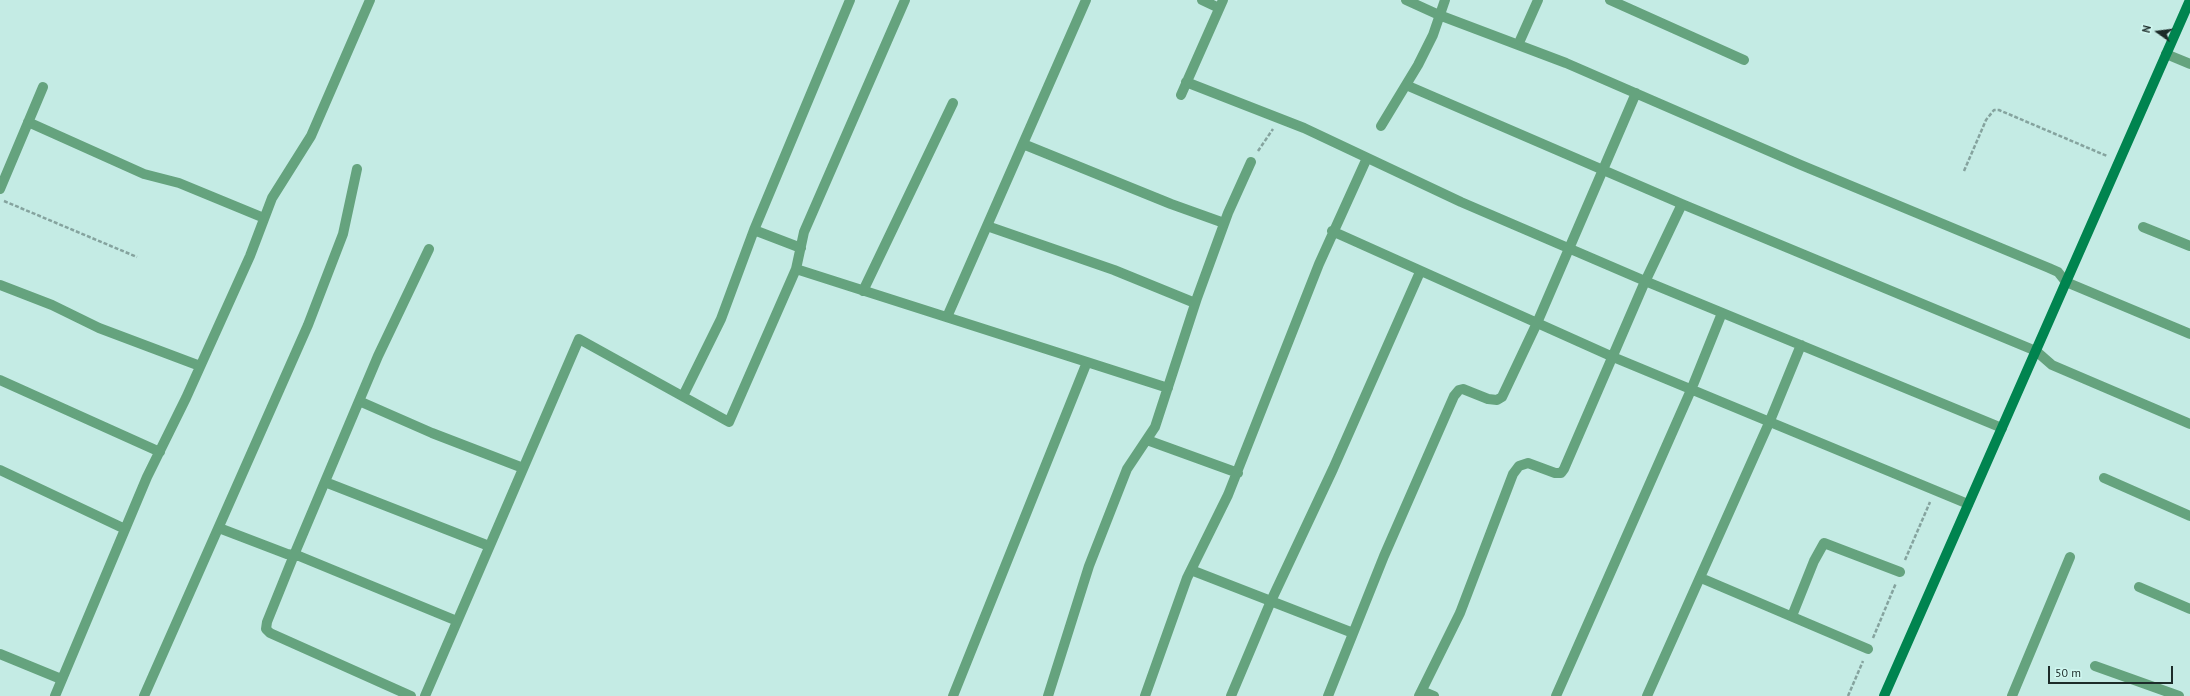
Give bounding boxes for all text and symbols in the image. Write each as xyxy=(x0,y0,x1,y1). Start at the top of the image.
north arrow xyxy=(2138,12,2178,52)
text: N xyxy=(2139,24,2154,34)
scale bar xyxy=(2050,658,2175,684)
text: 50 m xyxy=(2055,665,2081,680)

